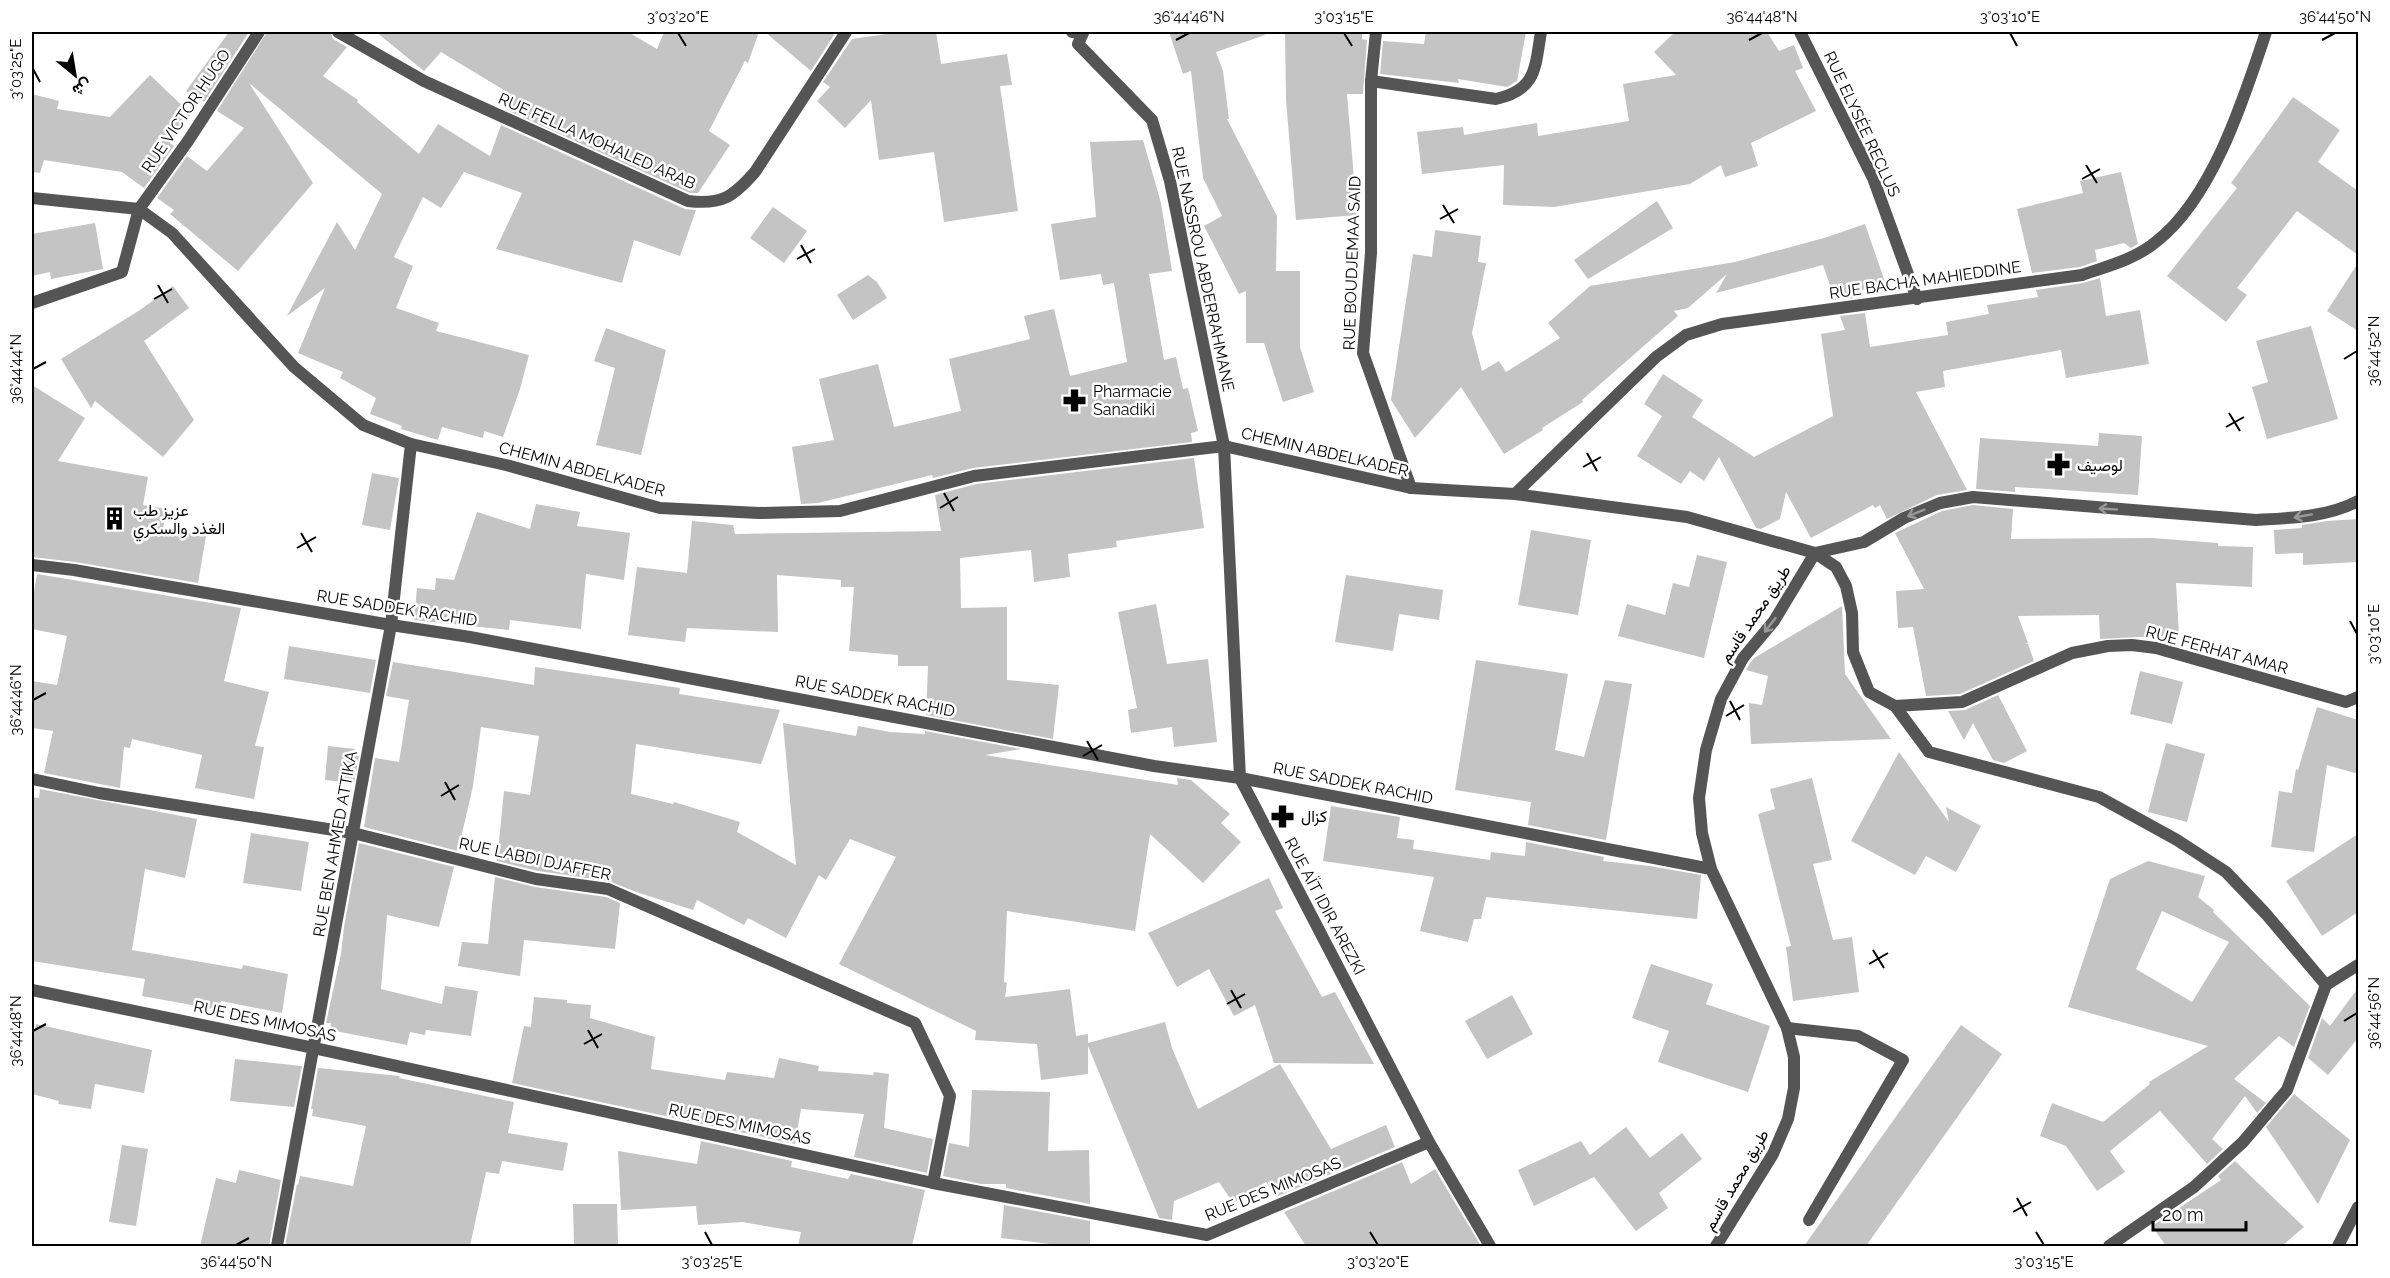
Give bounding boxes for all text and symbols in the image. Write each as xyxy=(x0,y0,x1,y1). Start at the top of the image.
text: 3°03'20"E xyxy=(647,8,709,26)
text: 36°44'46"N xyxy=(1153,8,1225,26)
text: 3°03'15"E xyxy=(1314,8,1374,26)
text: 36°44'48"N xyxy=(1727,8,1797,26)
text: 3°03'10"E xyxy=(1980,8,2040,26)
text: 36°44'50"N xyxy=(2299,8,2371,26)
text: 3°03'25"E xyxy=(7,39,25,99)
north arrow xyxy=(45,45,105,105)
street label: RUE VICTOR HUGO xyxy=(138,46,234,176)
street label: RUE ELYSÉE RECLUS xyxy=(1820,48,1905,200)
text: ش xyxy=(69,75,95,101)
street label: RUE FELLA MOHALED ARAB xyxy=(495,89,699,193)
street label: RUE NASSROU ABDERRAHMANE xyxy=(1168,145,1238,393)
street label: RUE BOUDJEMAA SAID xyxy=(1339,175,1365,351)
street label: RUE BACHA MAHIEDDINE xyxy=(1828,257,2022,303)
text: 36°44'52"N xyxy=(2365,316,2383,386)
text: 36°44'44"N xyxy=(7,334,25,404)
place label: Pharmacie Sanadiki xyxy=(1093,382,1172,419)
pharmacy icon: Pharmacie Sanadiki xyxy=(1062,387,1088,413)
street label: CHEMIN ABDELKADER xyxy=(1239,423,1411,481)
street label: CHEMIN ABDELKADER xyxy=(497,438,667,500)
pharmacy icon: لوصيف xyxy=(2046,452,2072,478)
place label: لوصيف xyxy=(2077,456,2123,476)
place label: عزيز طب الغذد والسكري xyxy=(133,501,225,542)
one-way arrow xyxy=(2099,503,2119,514)
building icon: عزيز طب الغذد والسكري xyxy=(102,506,128,532)
one-way arrow xyxy=(1908,508,1926,519)
one-way arrow xyxy=(2293,511,2313,522)
street label: طريق محمد قاسم xyxy=(1715,562,1795,667)
street label: RUE SADDEK RACHID xyxy=(315,586,479,630)
text: 3°03'10"E xyxy=(2365,604,2383,664)
one-way arrow xyxy=(1764,617,1777,633)
street label: RUE FERHAT AMAR xyxy=(2144,622,2290,678)
text: 36°44'46"N xyxy=(7,664,25,736)
street label: RUE SADDEK RACHID xyxy=(793,671,957,721)
street label: RUE BEN AHMED ATTIKA xyxy=(309,749,361,938)
street label: RUE SADDEK RACHID xyxy=(1271,758,1435,808)
pharmacy icon: كزال xyxy=(1270,803,1296,829)
place label: كزال xyxy=(1301,807,1327,827)
street label: RUE LABDI DJAFFER xyxy=(457,834,613,884)
street label: RUE AÏT IDIR AREZKI xyxy=(1281,834,1370,978)
text: 36°44'56"N xyxy=(2365,977,2383,1049)
text: 36°44'48"N xyxy=(7,996,25,1066)
street label: RUE DES MIMOSAS xyxy=(192,997,338,1045)
street label: RUE DES MIMOSAS xyxy=(667,1100,813,1148)
street label: طريق محمد قاسم xyxy=(1699,1126,1773,1234)
street label: RUE DES MIMOSAS xyxy=(1202,1153,1344,1225)
scale bar xyxy=(2153,1194,2246,1232)
text: 20 m xyxy=(2162,1204,2204,1225)
text: 36°44'50"N xyxy=(200,1253,272,1271)
text: 3°03'25"E xyxy=(682,1253,742,1271)
text: 3°03'20"E xyxy=(1347,1253,1409,1271)
text: 3°03'15"E xyxy=(2014,1253,2074,1271)

